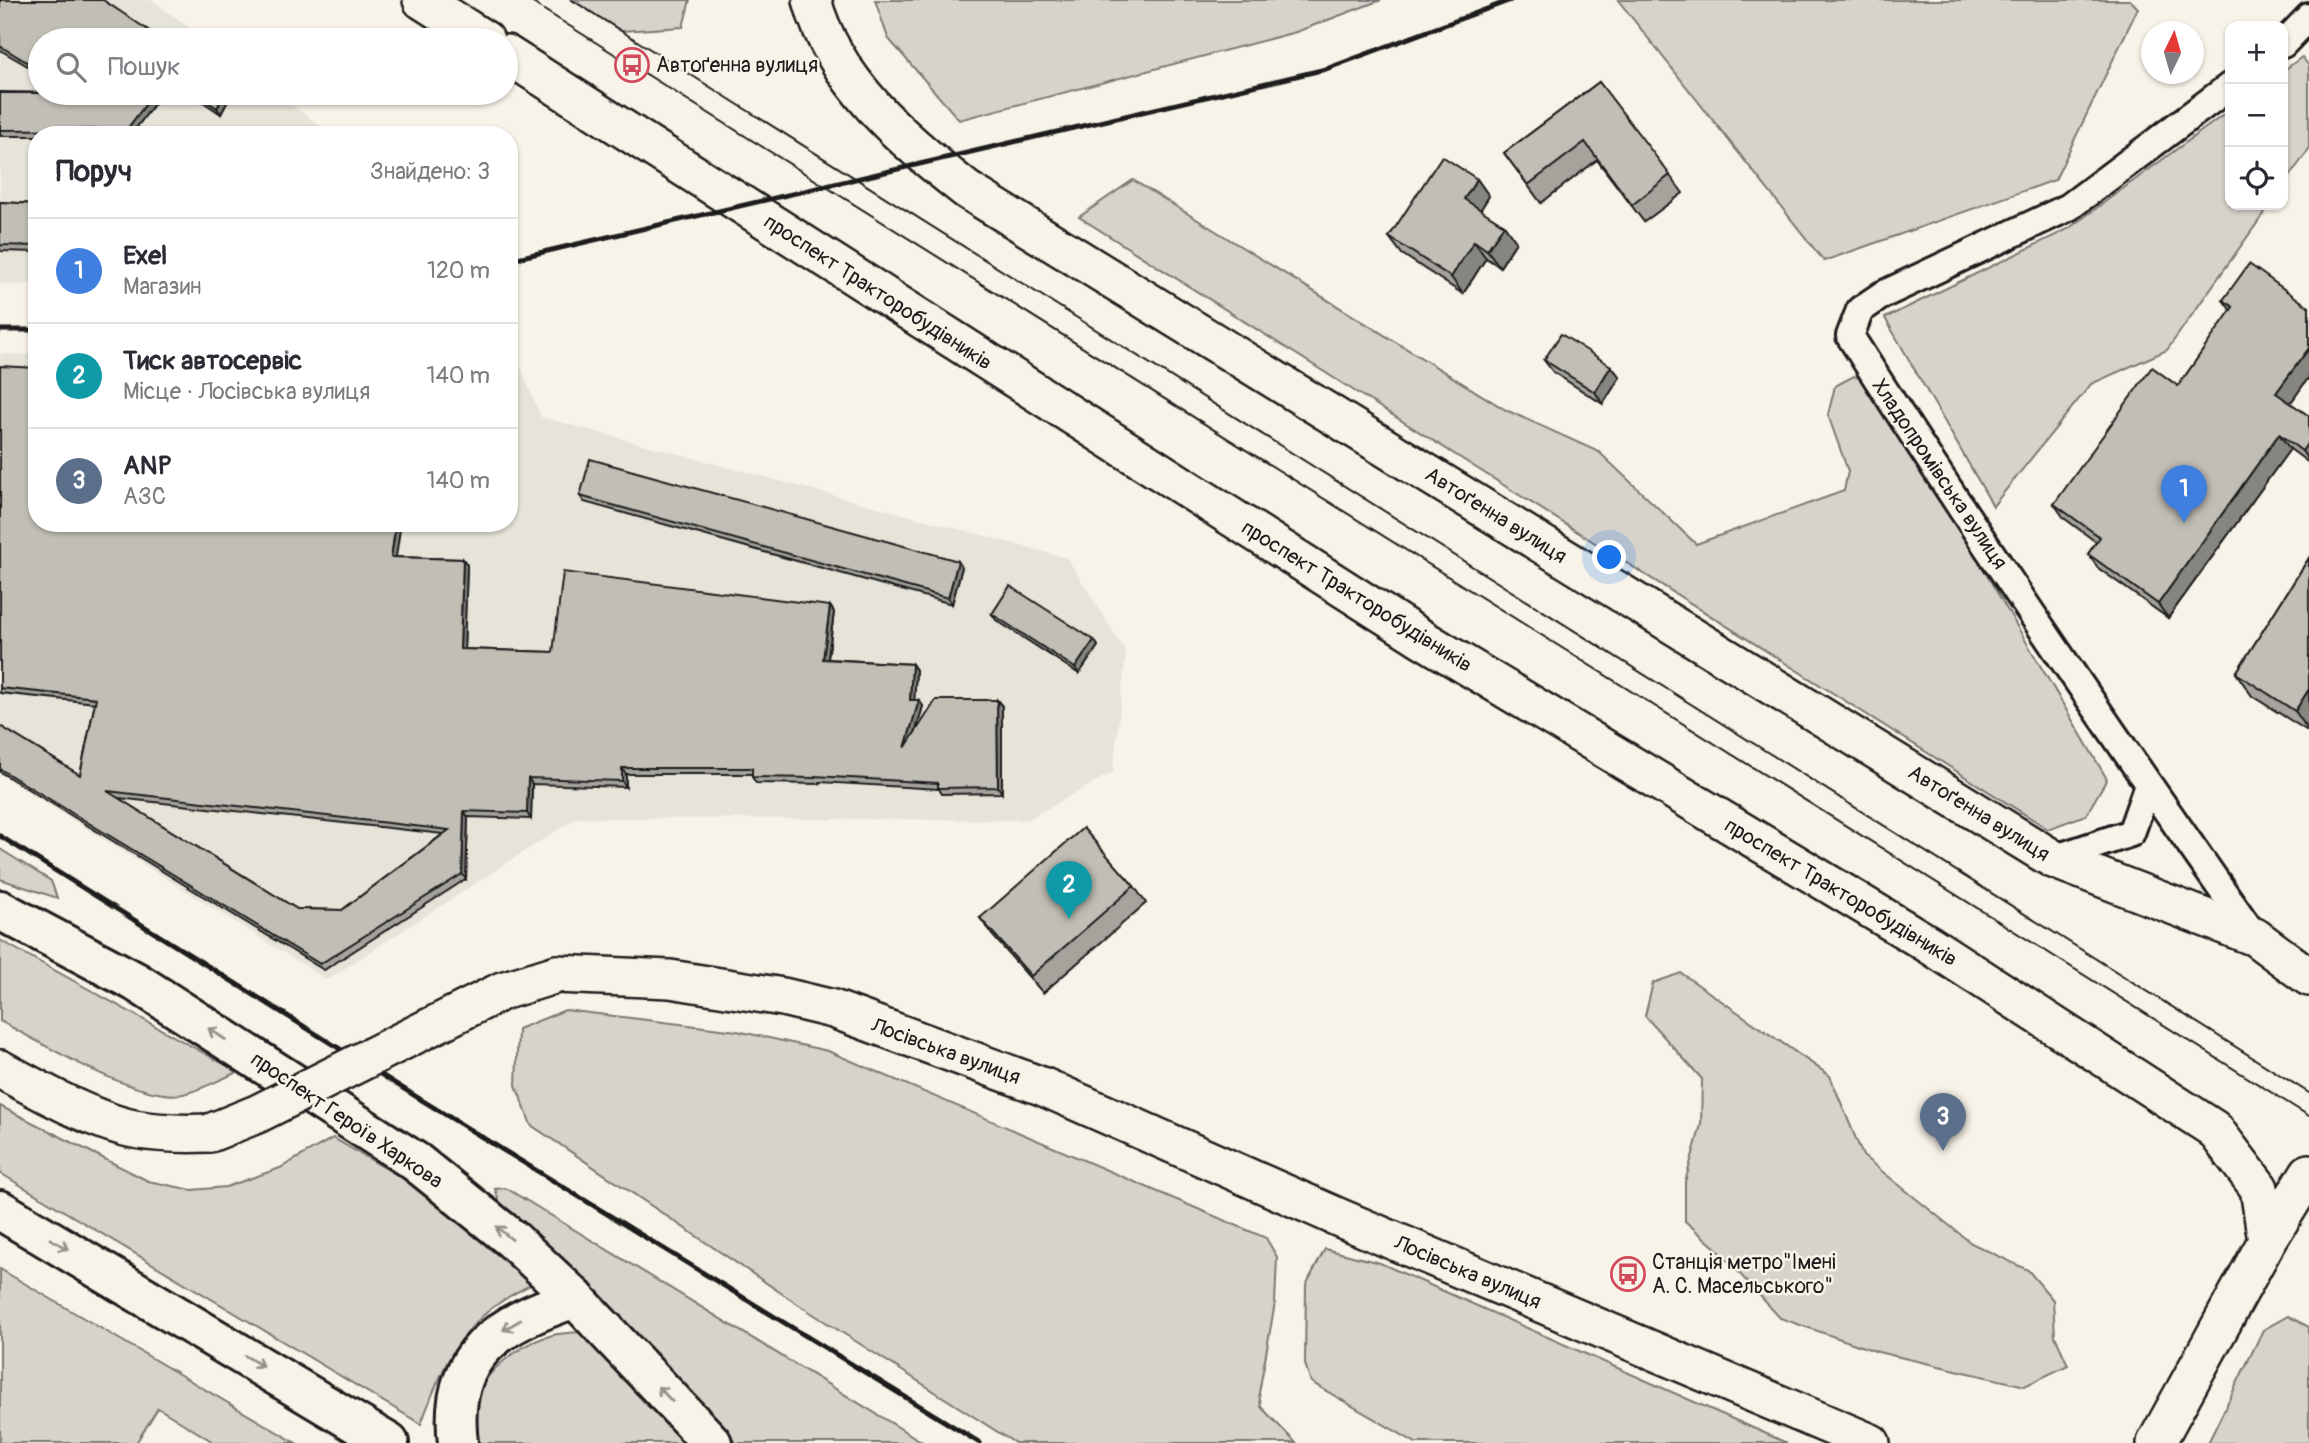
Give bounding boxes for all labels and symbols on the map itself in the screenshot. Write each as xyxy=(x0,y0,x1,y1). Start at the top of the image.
north arrow xyxy=(2141,21,2204,84)
bus stop icon: Автоґенна вулиця xyxy=(613,46,651,84)
place label: Автоґенна вулиця xyxy=(656,52,818,79)
street label: проспект Тракторобудівників xyxy=(758,208,997,376)
street label: Хладопромівська вулиця xyxy=(1866,374,2013,575)
street label: Автоґенна вулиця xyxy=(1420,461,1572,570)
pin: 1 xyxy=(2161,465,2207,523)
street label: проспект Тракторобудівників xyxy=(1236,514,1477,679)
your location xyxy=(1592,540,1626,574)
street label: Автоґенна вулиця xyxy=(1903,759,2055,868)
street label: проспект Тракторобудівників xyxy=(1719,812,1962,973)
pin: 2 xyxy=(1046,861,1092,919)
street label: Лосівська вулиця xyxy=(867,1012,1024,1091)
one-way arrow xyxy=(208,1027,227,1041)
street label: проспект Героїв Харкова xyxy=(245,1046,448,1195)
pin: 3 xyxy=(1920,1093,1966,1151)
one-way arrow xyxy=(496,1225,514,1241)
street label: Лосівська вулиця xyxy=(1389,1229,1545,1316)
one-way arrow xyxy=(49,1238,69,1252)
place label: Станція метро"Імені А. С. Масельського" xyxy=(1652,1249,1836,1300)
bus stop icon: Станція метро"Імені А. С. Масельського" xyxy=(1609,1255,1647,1293)
one-way arrow xyxy=(502,1318,522,1332)
one-way arrow xyxy=(244,1355,264,1369)
one-way arrow xyxy=(657,1385,674,1402)

